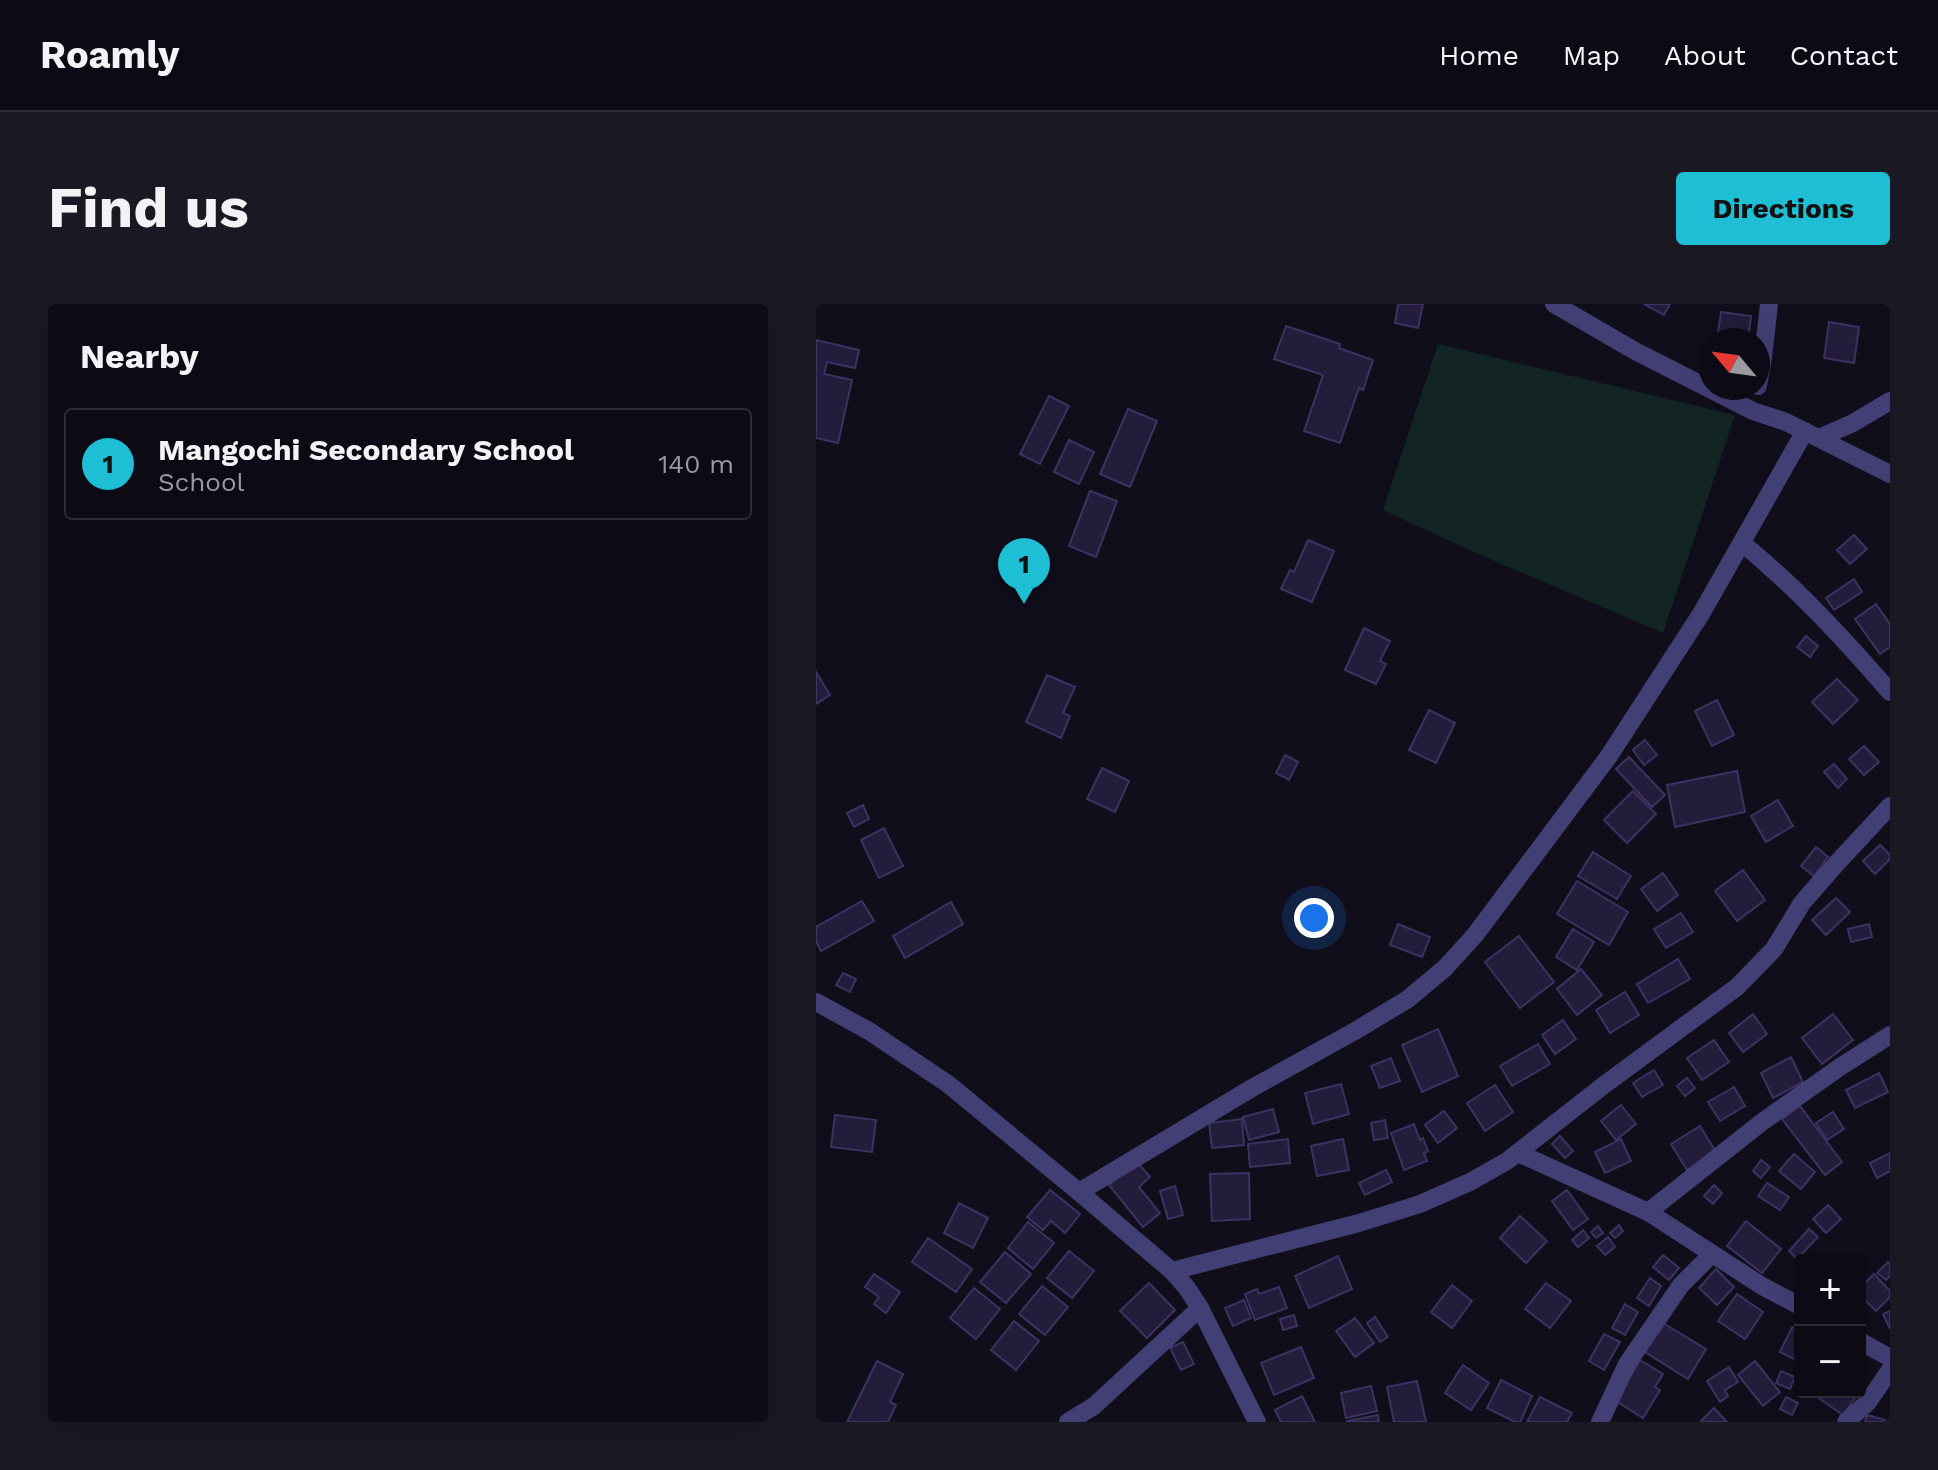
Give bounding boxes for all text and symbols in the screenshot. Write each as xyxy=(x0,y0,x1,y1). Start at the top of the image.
text: Roamly xyxy=(40,33,179,77)
text: Home xyxy=(1439,39,1519,72)
text: Map xyxy=(1563,39,1620,72)
text: About xyxy=(1664,39,1746,72)
text: Contact xyxy=(1790,39,1898,72)
button: Directions xyxy=(1676,172,1890,245)
text: Find us xyxy=(48,175,249,241)
north arrow xyxy=(1698,328,1770,400)
text: Nearby xyxy=(80,336,199,376)
text: Mangochi Secondary School xyxy=(158,432,574,467)
text: 1 xyxy=(102,449,114,479)
text: 140 m xyxy=(658,449,734,479)
text: School xyxy=(158,467,244,497)
pin: 1 xyxy=(998,538,1050,604)
your location xyxy=(1294,898,1334,938)
map controls xyxy=(1794,1254,1866,1398)
button: + xyxy=(1794,1254,1866,1326)
button: − xyxy=(1794,1326,1866,1398)

